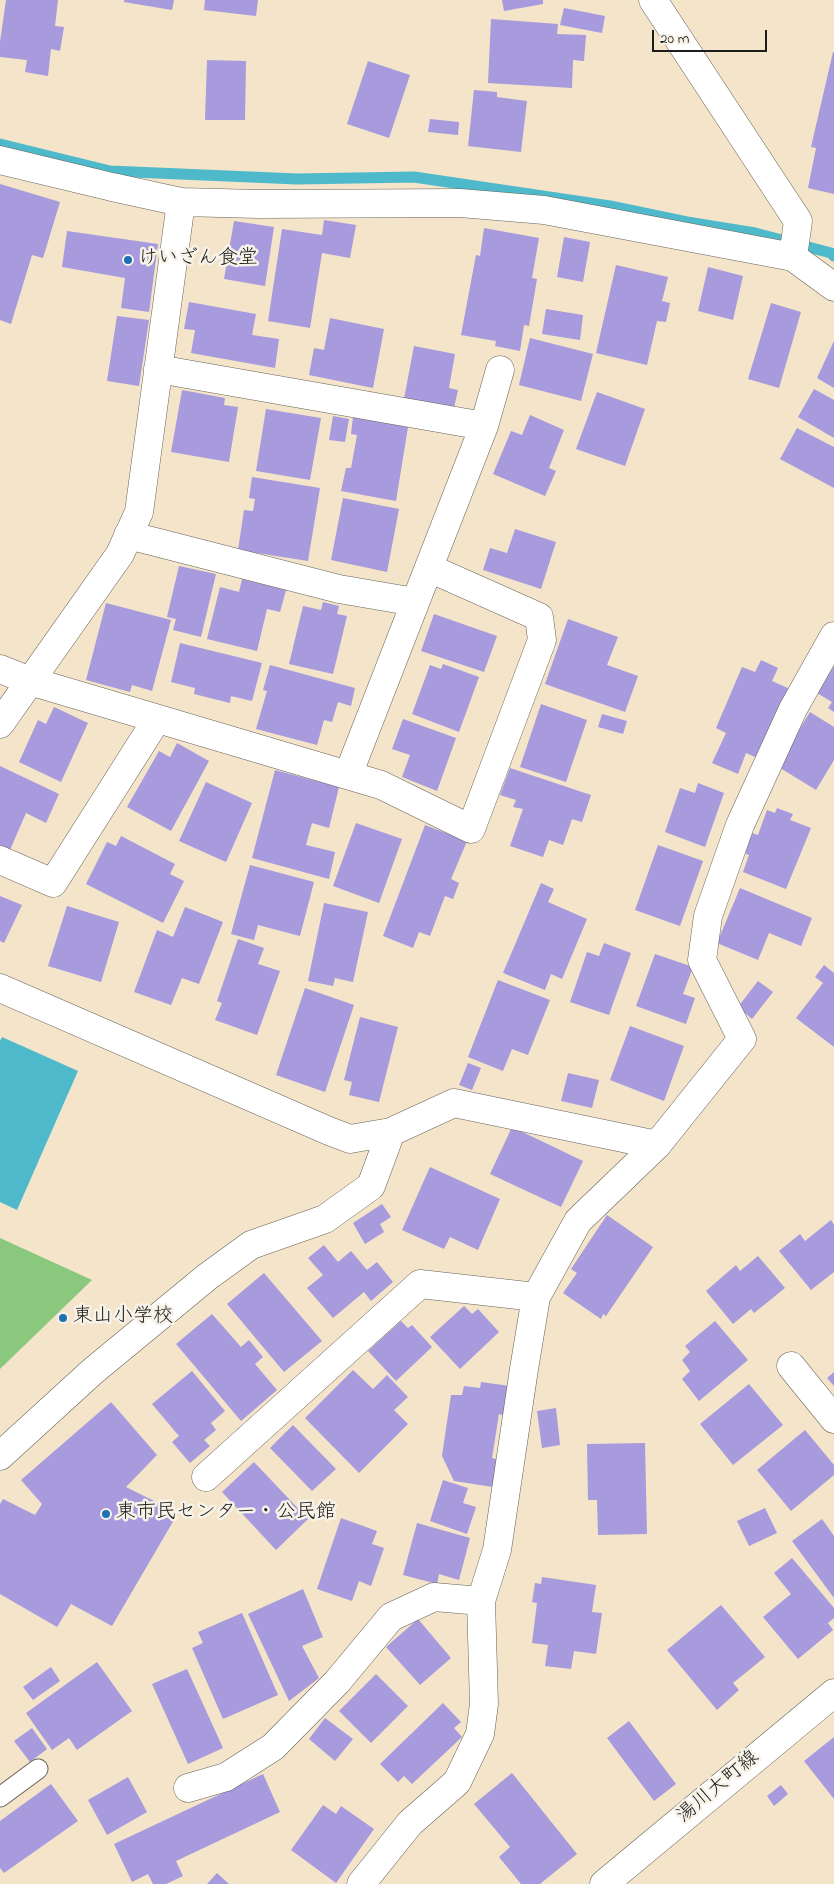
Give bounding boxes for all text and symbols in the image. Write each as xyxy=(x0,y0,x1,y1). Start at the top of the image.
scale bar xyxy=(654,20,769,52)
text: 20 m xyxy=(660,28,689,50)
place label: けいざん食堂 xyxy=(138,248,258,272)
marker: けいざん食堂 xyxy=(122,254,134,266)
place label: 東山小学校 xyxy=(73,1306,173,1330)
marker: 東山小学校 xyxy=(57,1312,69,1324)
place label: 東市民センター・公民館 xyxy=(116,1502,336,1526)
marker: 東市民センター・公民館 xyxy=(100,1508,112,1520)
street label: 湯川大町線 xyxy=(673,1747,765,1829)

